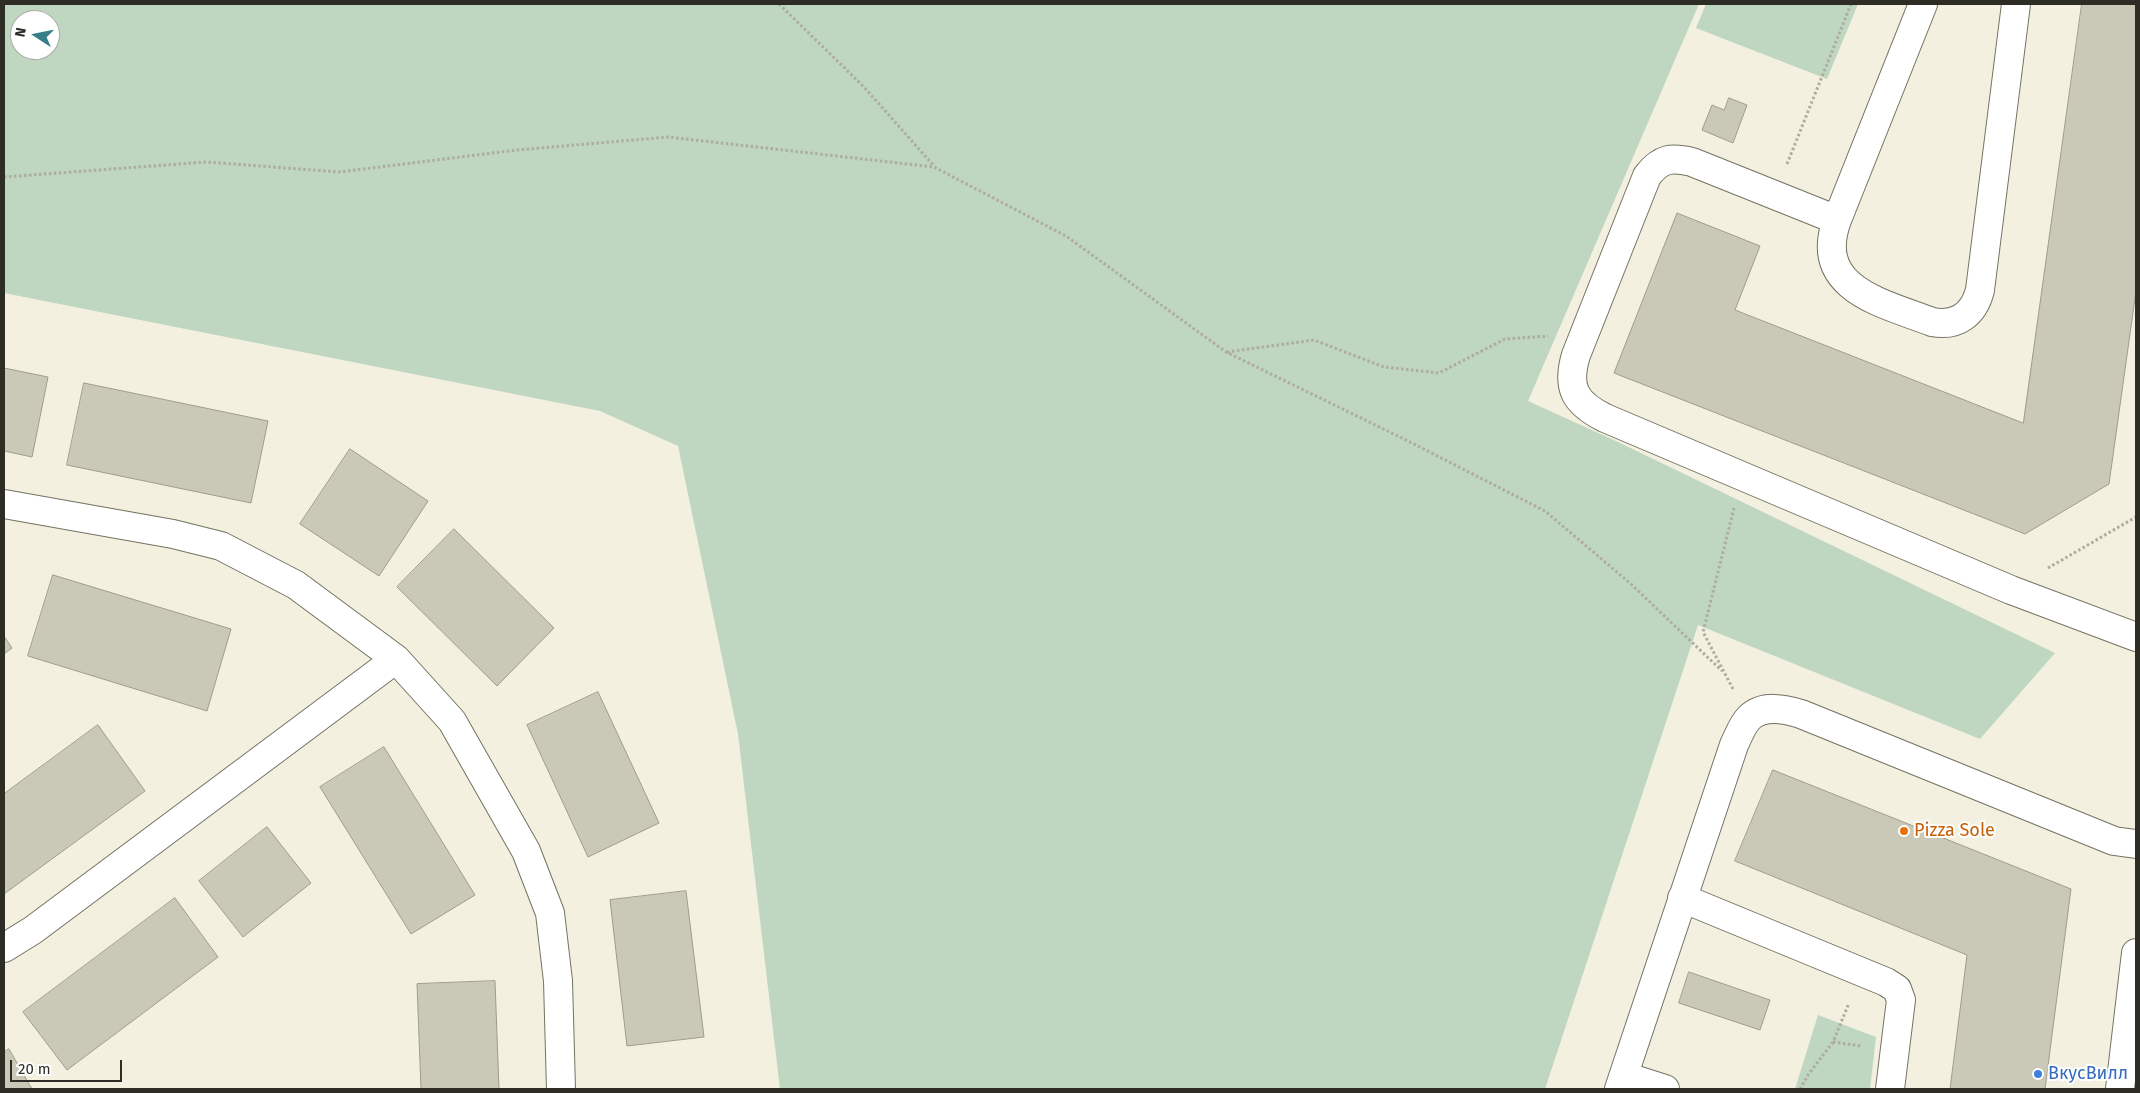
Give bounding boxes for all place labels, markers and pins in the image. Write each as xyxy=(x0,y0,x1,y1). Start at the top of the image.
place label: Pizza Sole xyxy=(1914,820,1995,842)
marker: Pizza Sole xyxy=(1898,825,1910,837)
place label: ВкусВилл xyxy=(2048,1063,2128,1085)
marker: ВкусВилл xyxy=(2032,1068,2044,1080)

